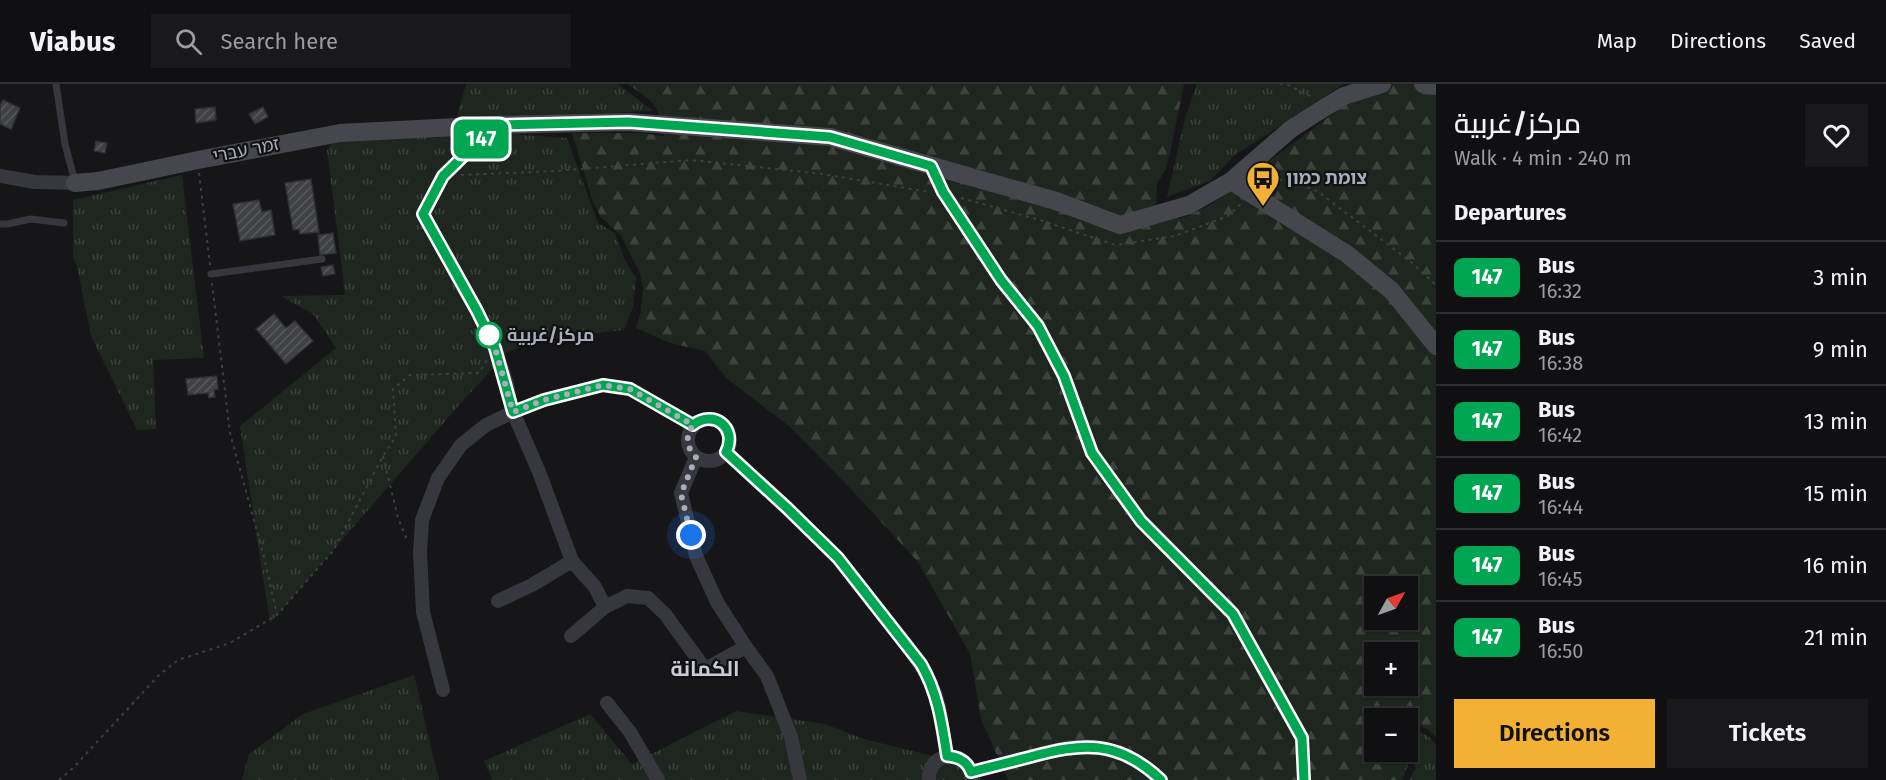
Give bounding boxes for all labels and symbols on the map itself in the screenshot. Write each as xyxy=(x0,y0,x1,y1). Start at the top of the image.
line badge: 147 xyxy=(446,120,516,158)
street label: זמר עברי xyxy=(211,133,281,167)
bus stop icon: צומת כמון xyxy=(1245,160,1281,207)
place label: צומת כמון xyxy=(1286,167,1367,189)
marker: مركز/غربية xyxy=(476,322,502,348)
place label: مركز/غربية xyxy=(507,324,594,346)
your location xyxy=(676,520,706,550)
north arrow xyxy=(1364,576,1418,630)
district label: الكمانة xyxy=(670,656,740,682)

